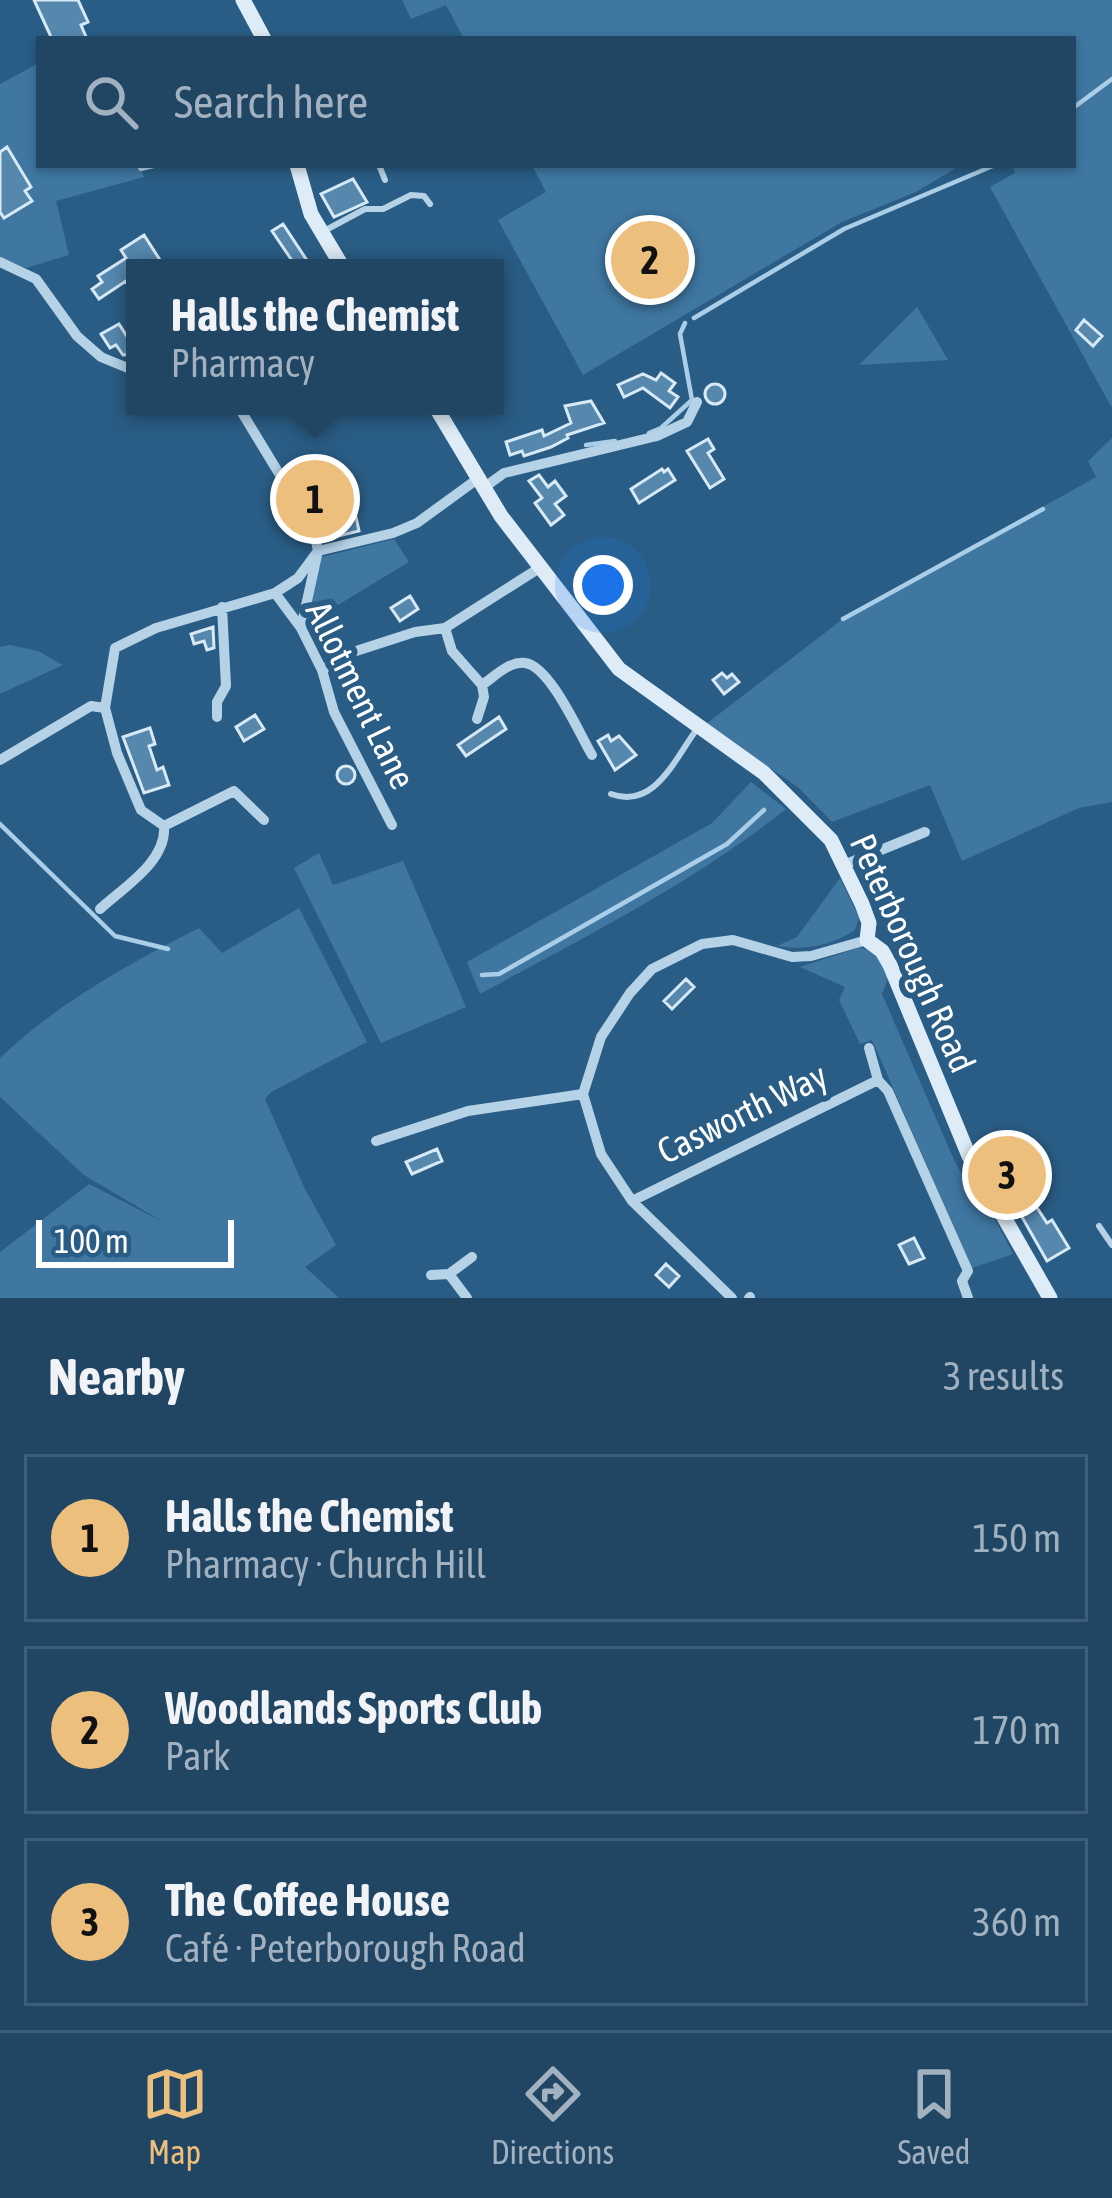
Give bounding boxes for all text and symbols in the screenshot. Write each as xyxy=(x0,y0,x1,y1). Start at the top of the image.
search box xyxy=(36,36,1076,168)
icon: search xyxy=(78,69,144,135)
text: Search here xyxy=(174,76,368,128)
pin: 2 xyxy=(611,215,689,305)
popup xyxy=(126,259,504,415)
text: Halls the Chemist xyxy=(171,289,459,341)
text: Pharmacy xyxy=(171,341,315,385)
pin: 1 xyxy=(276,454,354,544)
your location xyxy=(573,555,633,615)
street label: Allotment Lane xyxy=(298,594,424,796)
street label: Peterborough Road xyxy=(842,827,984,1079)
street label: Casworth Way xyxy=(650,1054,834,1172)
pin: 3 xyxy=(968,1130,1046,1220)
scale bar xyxy=(36,1214,234,1267)
text: 100 m xyxy=(54,1222,129,1260)
text: Nearby xyxy=(48,1347,185,1406)
text: 3 results xyxy=(943,1354,1064,1398)
text: Halls the Chemist xyxy=(165,1490,453,1542)
text: 1 xyxy=(81,1516,99,1560)
text: 150 m xyxy=(973,1516,1061,1560)
text: Pharmacy · Church Hill xyxy=(165,1542,486,1586)
text: Woodlands Sports Club xyxy=(165,1682,542,1734)
text: 2 xyxy=(81,1708,99,1752)
text: 170 m xyxy=(973,1708,1061,1752)
text: Park xyxy=(165,1734,230,1778)
text: The Coffee House xyxy=(165,1874,450,1926)
text: 3 xyxy=(81,1900,99,1944)
text: 360 m xyxy=(973,1900,1061,1944)
text: Café · Peterborough Road xyxy=(165,1926,526,1970)
tab: Map xyxy=(142,2061,208,2171)
tab: Directions xyxy=(491,2061,614,2171)
tab: Saved xyxy=(897,2061,970,2171)

